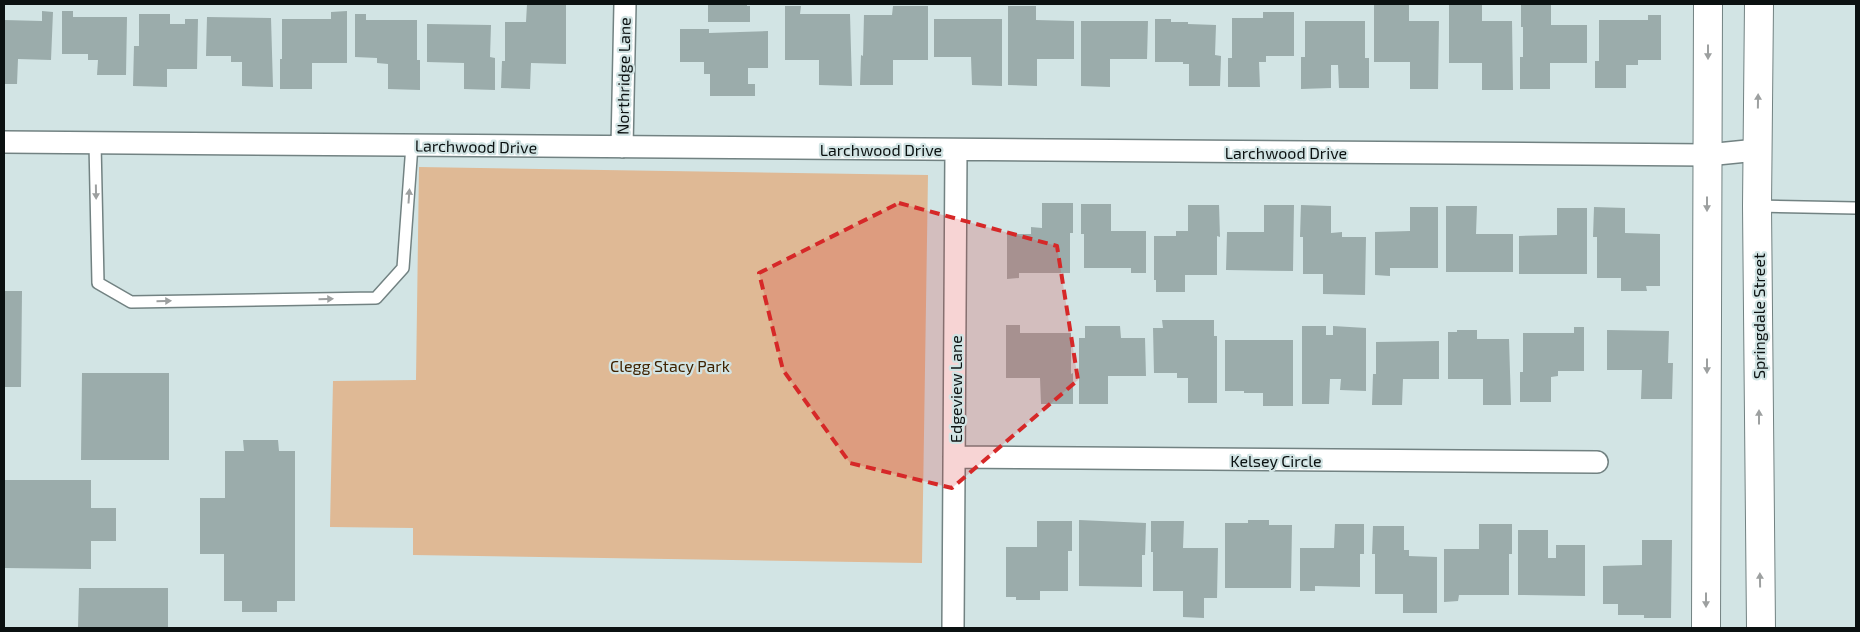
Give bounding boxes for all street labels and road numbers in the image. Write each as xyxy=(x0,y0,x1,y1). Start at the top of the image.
street label: Northridge Lane xyxy=(612,17,634,135)
street label: Larchwood Drive xyxy=(415,135,537,157)
street label: Larchwood Drive xyxy=(820,140,942,159)
street label: Larchwood Drive xyxy=(1225,143,1347,162)
street label: Springdale Street xyxy=(1749,253,1768,379)
street label: Edgeview Lane xyxy=(946,335,965,443)
street label: Kelsey Circle xyxy=(1230,451,1322,470)

